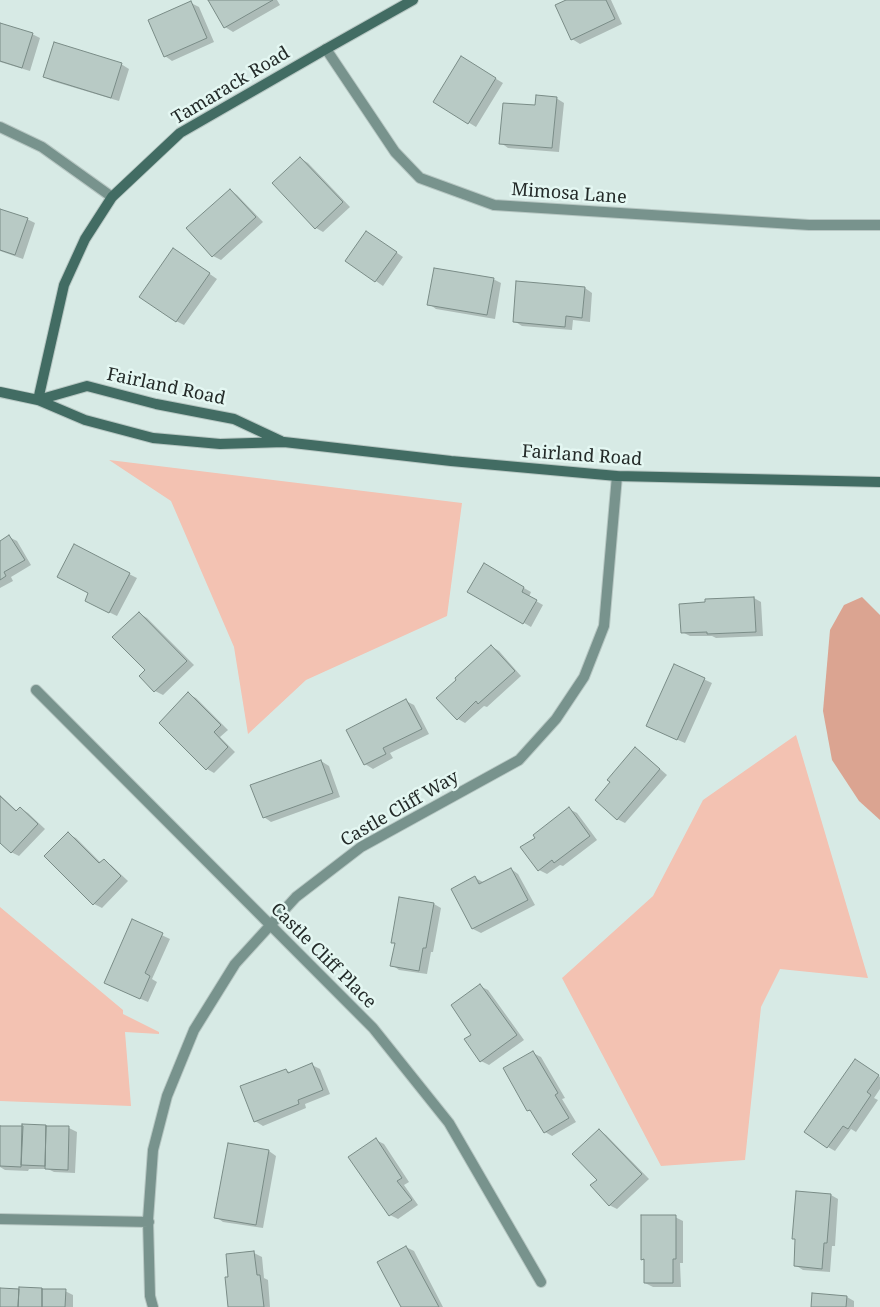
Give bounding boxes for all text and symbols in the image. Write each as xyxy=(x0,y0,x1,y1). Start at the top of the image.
street label: Tamarack Road xyxy=(168,42,294,130)
street label: Mimosa Lane xyxy=(511,179,627,209)
street label: Fairland Road xyxy=(105,364,227,410)
street label: Fairland Road xyxy=(521,441,643,471)
street label: Castle Cliff Way xyxy=(337,766,463,852)
street label: Castle Cliff Place xyxy=(266,899,380,1013)

